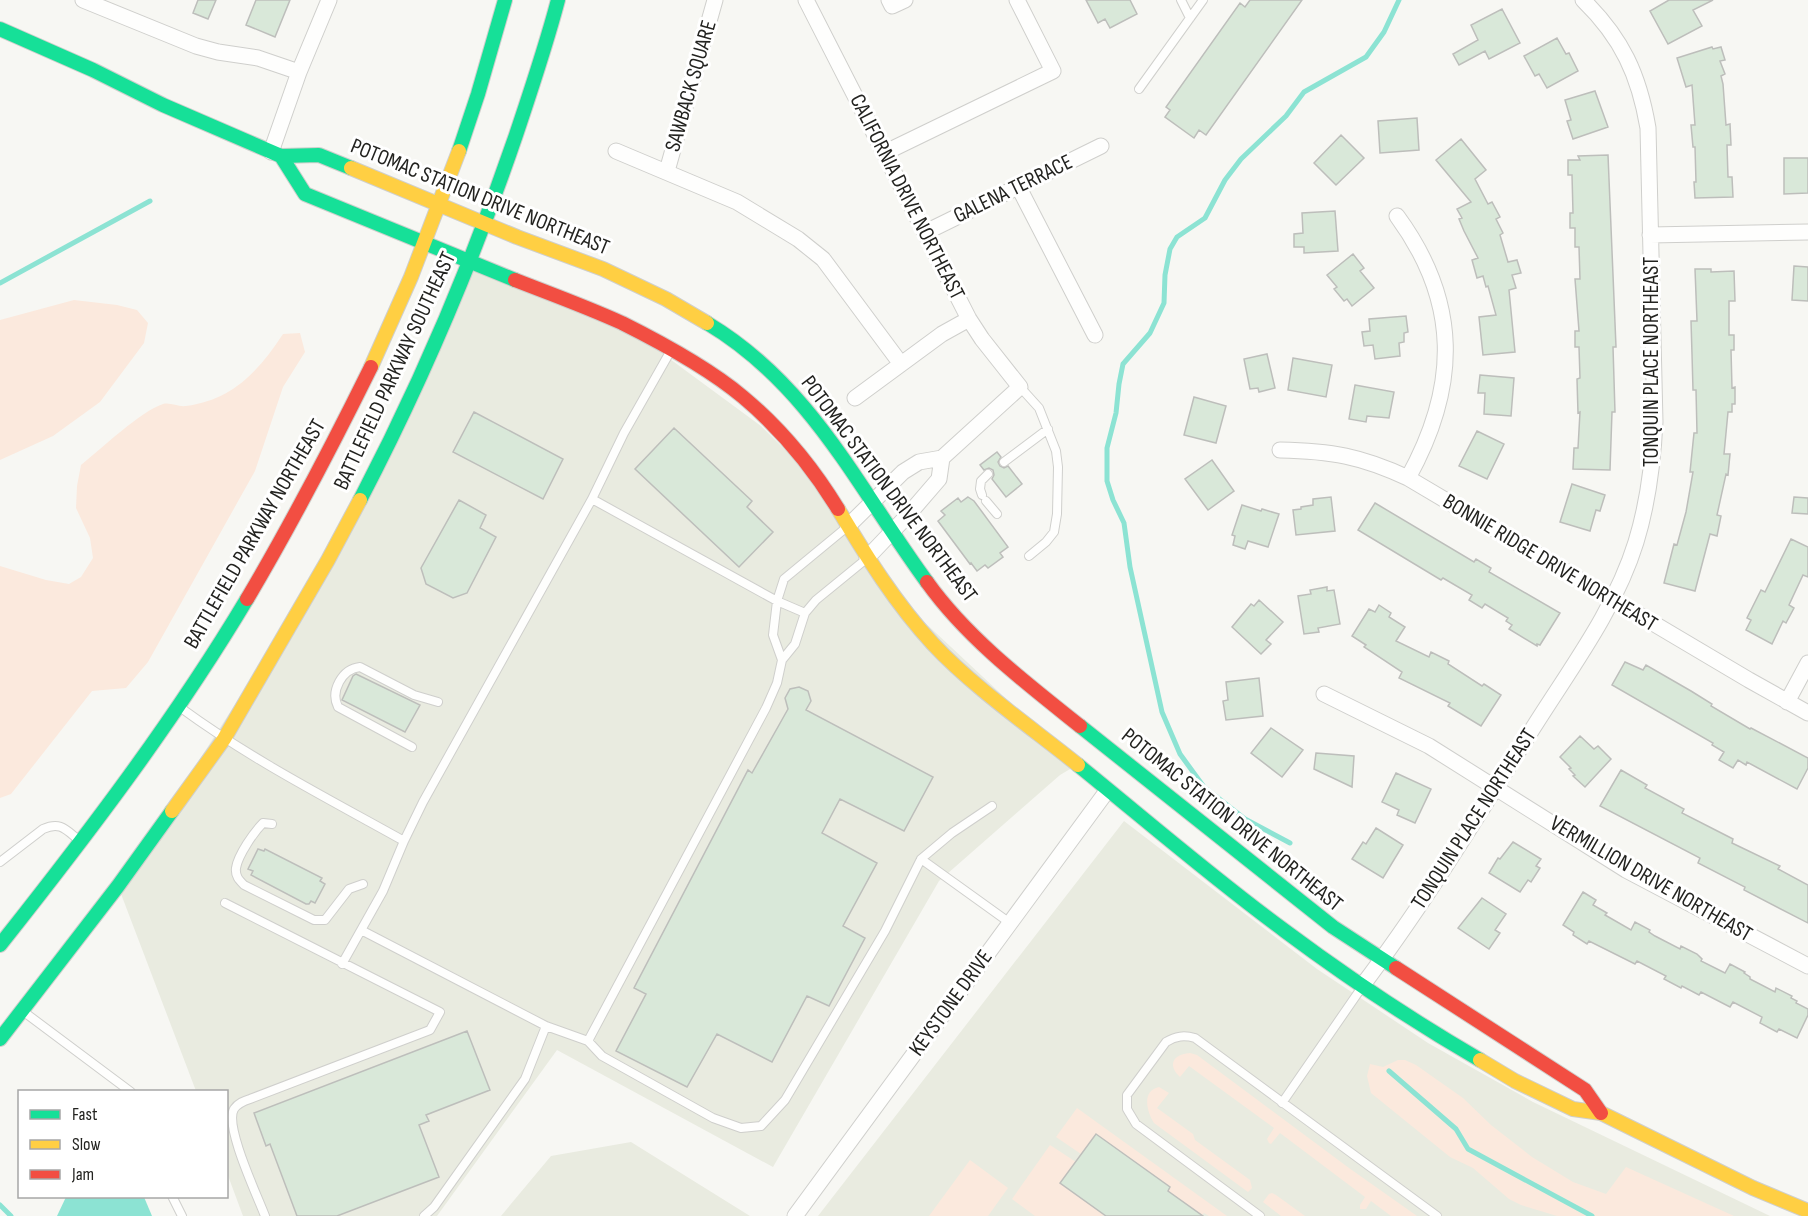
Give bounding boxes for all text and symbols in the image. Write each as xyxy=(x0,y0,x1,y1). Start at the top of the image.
street label: SAWBACK SQUARE xyxy=(659,17,723,155)
street label: CALIFORNIA DRIVE NORTHEAST xyxy=(843,90,971,304)
street label: POTOMAC STATION DRIVE NORTHEAST xyxy=(347,133,613,261)
street label: GALENA TERRACE xyxy=(949,149,1077,229)
street label: BATTLEFIELD PARKWAY SOUTHEAST xyxy=(328,248,462,494)
street label: TONQUIN PLACE NORTHEAST xyxy=(1638,257,1665,467)
street label: POTOMAC STATION DRIVE NORTHEAST xyxy=(795,370,983,608)
street label: BATTLEFIELD PARKWAY NORTHEAST xyxy=(178,415,332,653)
street label: BONNIE RIDGE DRIVE NORTHEAST xyxy=(1438,488,1662,638)
street label: POTOMAC STATION DRIVE NORTHEAST xyxy=(1116,722,1348,918)
street label: TONQUIN PLACE NORTHEAST xyxy=(1405,723,1543,914)
street label: VERMILLION DRIVE NORTHEAST xyxy=(1545,810,1757,948)
street label: KEYSTONE DRIVE xyxy=(903,945,999,1061)
legend xyxy=(18,1090,228,1198)
text: Fast xyxy=(72,1104,98,1125)
text: Slow xyxy=(72,1134,101,1155)
text: Jam xyxy=(71,1164,94,1185)

